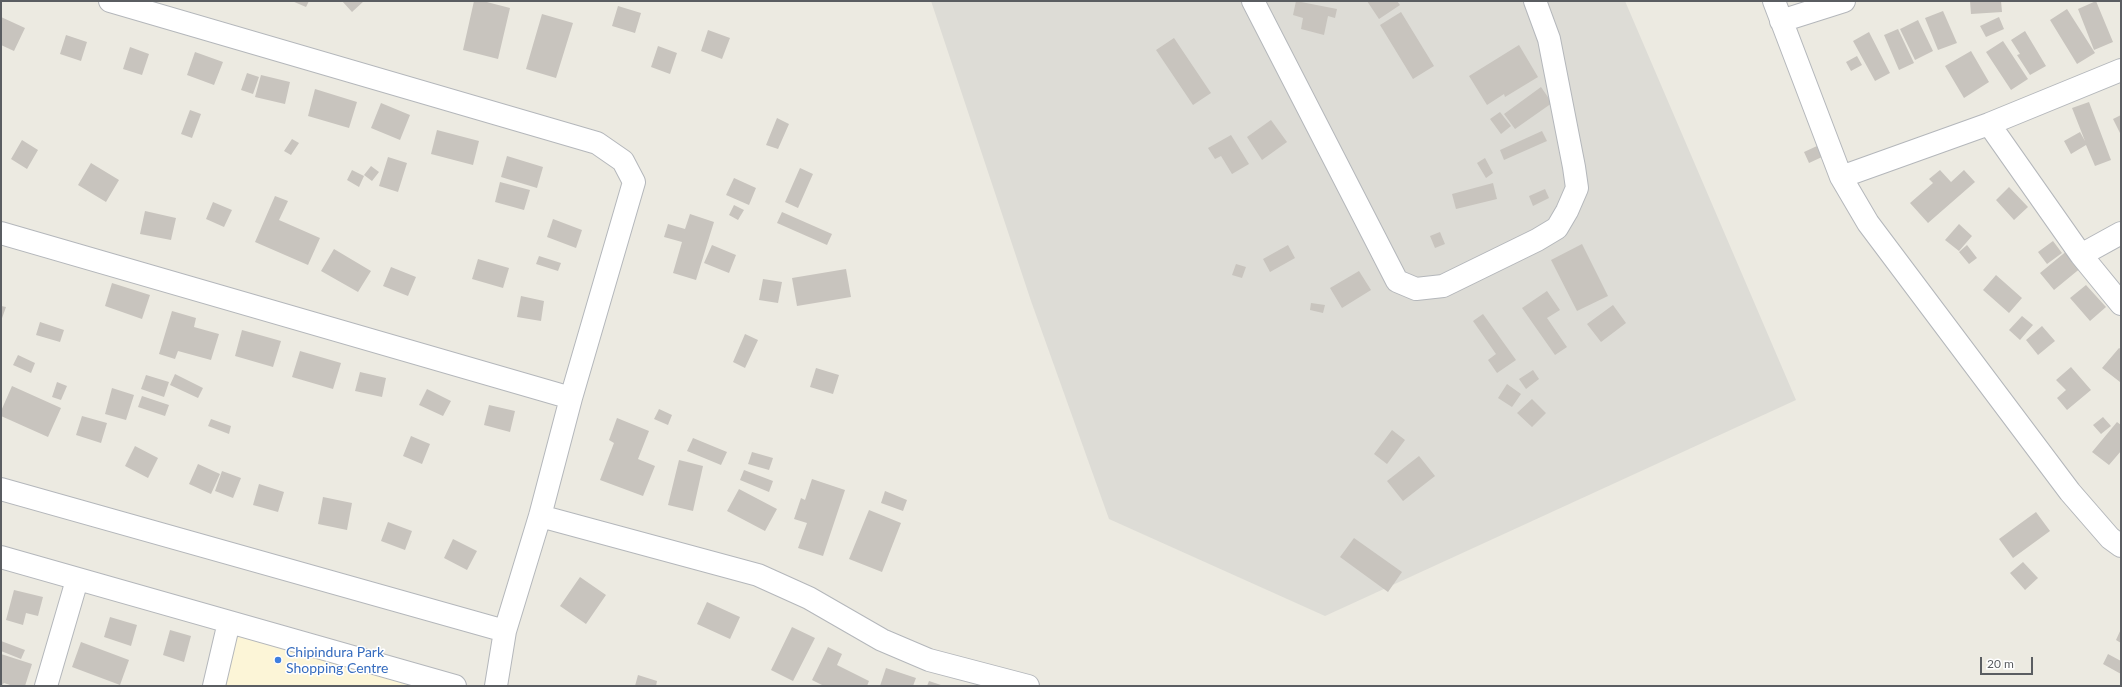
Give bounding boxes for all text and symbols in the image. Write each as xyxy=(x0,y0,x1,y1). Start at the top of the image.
place label: Chipindura Park Shopping Centre xyxy=(286,644,388,676)
scale bar xyxy=(1982,649,2035,675)
marker: Chipindura Park Shopping Centre xyxy=(273,655,283,665)
text: 20 m xyxy=(1987,656,2014,671)

